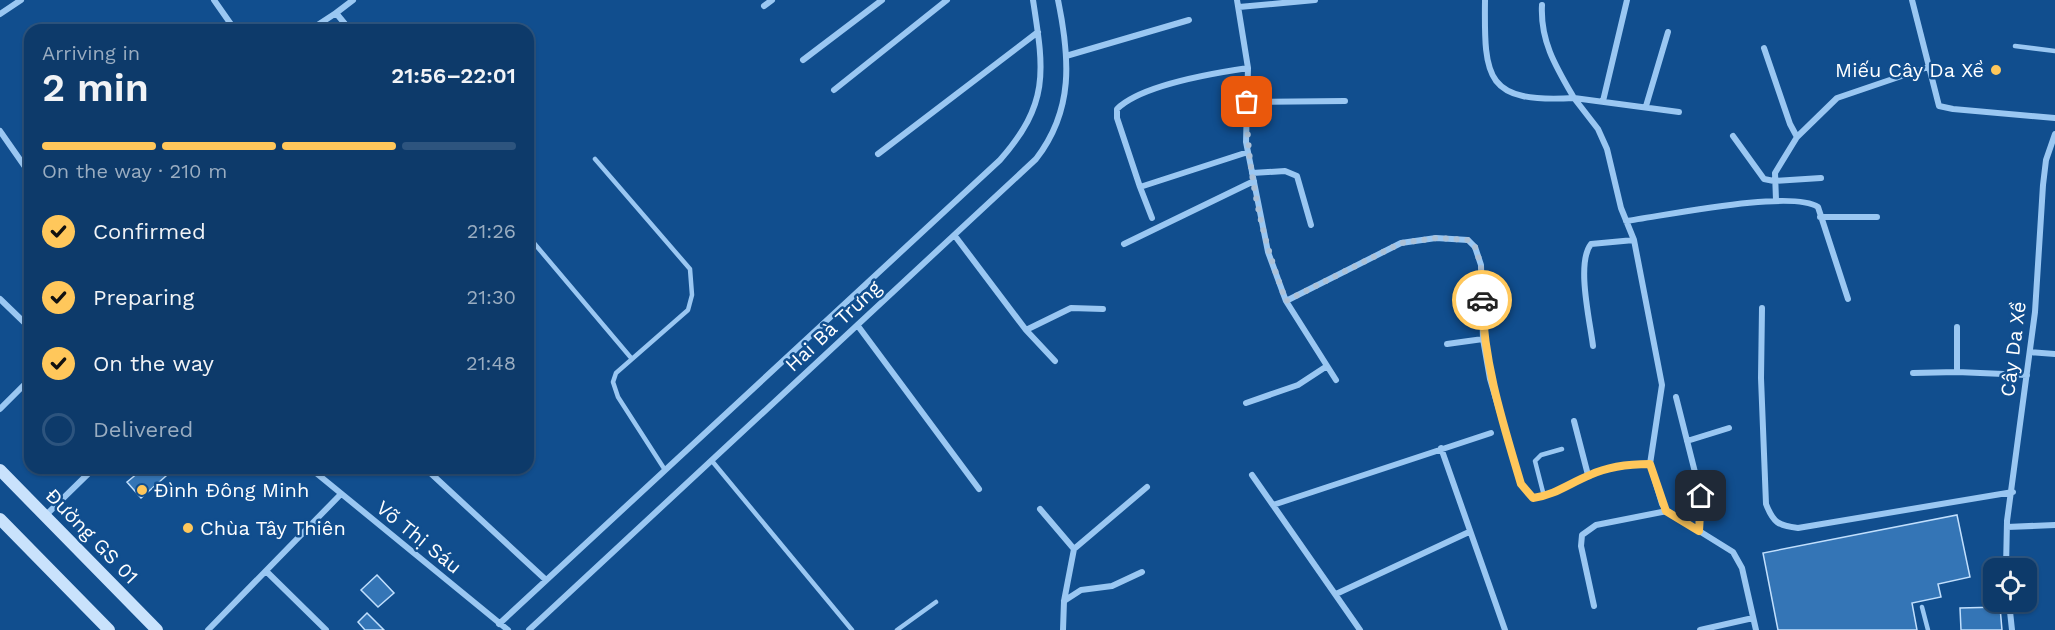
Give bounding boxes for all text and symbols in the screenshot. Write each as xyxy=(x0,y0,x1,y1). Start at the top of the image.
text: Arriving in xyxy=(42,41,140,65)
place label: Miếu Cây Da Xề xyxy=(1835,58,1984,82)
text: 21:56–22:01 xyxy=(391,63,516,88)
marker: Miếu Cây Da Xề xyxy=(1989,63,2003,77)
text: 2 min xyxy=(42,65,149,110)
pin xyxy=(1221,76,1272,127)
icon: bag xyxy=(1230,85,1263,118)
text: On the way · 210 m xyxy=(42,159,227,183)
icon: check xyxy=(42,215,75,248)
text: Confirmed xyxy=(93,219,206,244)
text: 21:26 xyxy=(467,219,516,243)
courier xyxy=(1452,270,1512,330)
street label: Hai Bà Trưng xyxy=(780,275,886,377)
icon: check xyxy=(42,281,75,314)
icon: car xyxy=(1466,284,1499,317)
text: Preparing xyxy=(93,285,194,310)
text: 21:30 xyxy=(467,285,516,309)
street label: Cây Da Xề xyxy=(1995,300,2031,398)
icon: check xyxy=(42,347,75,380)
text: On the way xyxy=(93,351,214,376)
text: 21:48 xyxy=(466,351,516,375)
text: Delivered xyxy=(93,417,193,442)
pin xyxy=(1675,470,1726,521)
place label: Đình Đông Minh xyxy=(154,478,309,502)
icon: home xyxy=(1684,479,1717,512)
street label: Đường GS 01 xyxy=(41,483,143,589)
marker: Đình Đông Minh xyxy=(135,483,149,497)
street label: Võ Thị Sáu xyxy=(371,495,467,579)
place label: Chùa Tây Thiên xyxy=(200,516,346,540)
marker: Chùa Tây Thiên xyxy=(181,521,195,535)
map controls xyxy=(1983,558,2037,612)
button: locate xyxy=(1983,558,2037,612)

